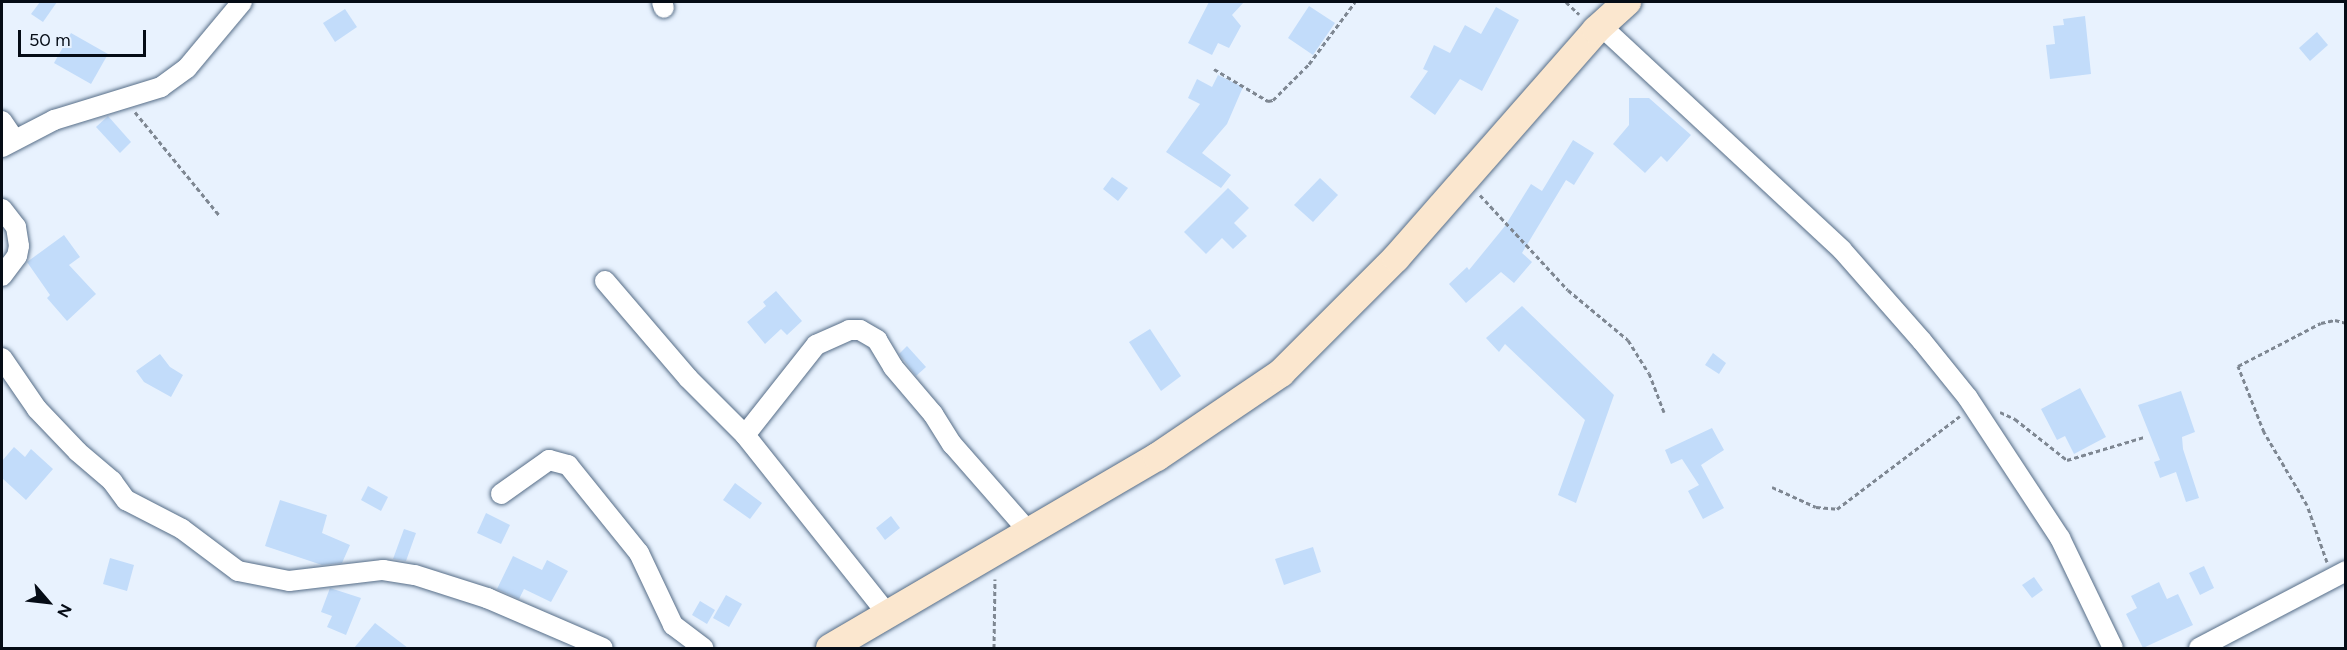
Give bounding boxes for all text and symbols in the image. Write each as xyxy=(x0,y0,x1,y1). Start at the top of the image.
scale bar xyxy=(21,18,148,56)
text: 50 m xyxy=(29,29,71,51)
north arrow xyxy=(18,572,78,632)
text: N xyxy=(53,601,76,621)

